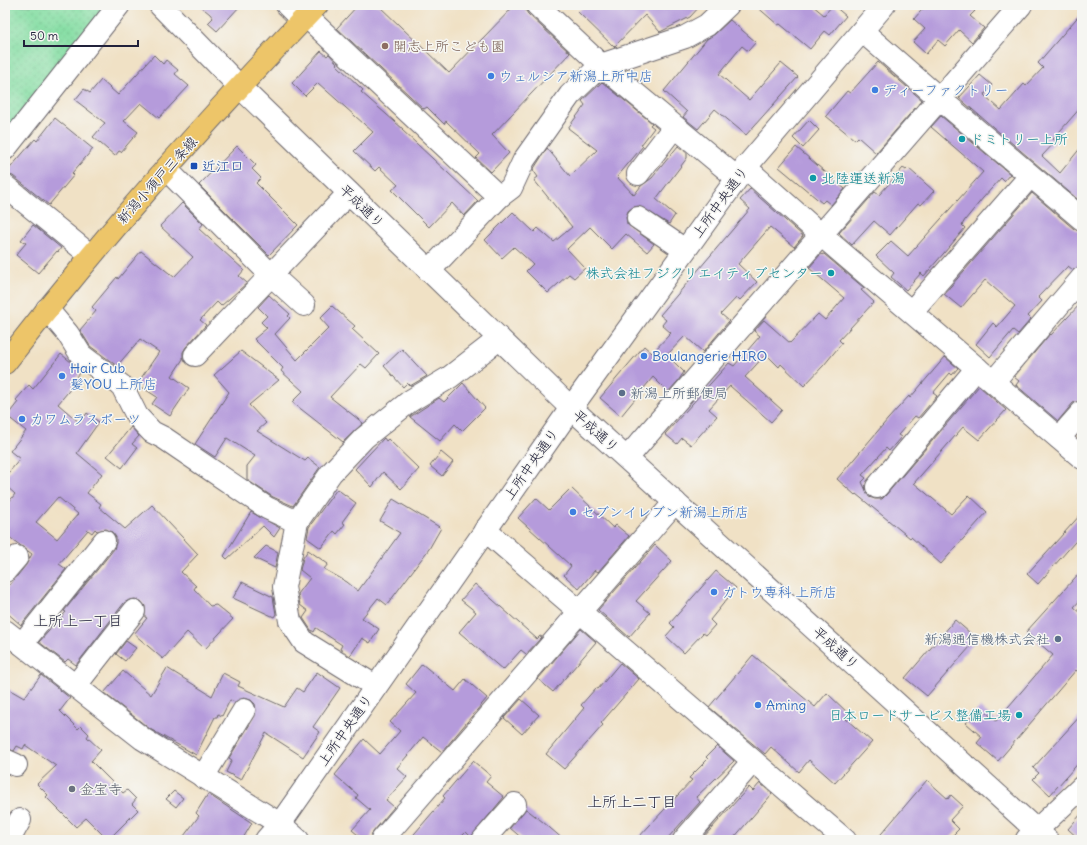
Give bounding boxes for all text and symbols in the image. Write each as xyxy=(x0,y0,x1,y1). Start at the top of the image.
scale bar xyxy=(24,22,138,48)
text: 50 m xyxy=(30,28,59,43)
place label: 開志上所こども園 xyxy=(393,37,505,55)
marker: 開志上所こども園 xyxy=(380,41,390,51)
place label: ウェルシア新潟上所中店 xyxy=(499,67,653,85)
marker: ウェルシア新潟上所中店 xyxy=(486,71,496,81)
place label: ディーファクトリー xyxy=(883,81,1008,99)
marker: ディーファクトリー xyxy=(870,85,880,95)
place label: ドミトリー上所 xyxy=(970,130,1068,148)
street label: 新潟小須戸三条線 xyxy=(113,132,201,228)
marker: ドミトリー上所 xyxy=(957,134,967,144)
place label: 近江口 xyxy=(202,157,244,175)
marker: 近江口 xyxy=(189,161,199,171)
street label: 上所中央通り xyxy=(688,163,752,241)
place label: 北陸運送新潟 xyxy=(821,169,905,187)
marker: 北陸運送新潟 xyxy=(808,173,818,183)
street label: 平成通り xyxy=(336,180,388,232)
place label: 株式会社フジクリエイティブセンター xyxy=(586,264,823,282)
marker: 株式会社フジクリエイティブセンター xyxy=(826,268,836,278)
place label: Boulangerie HIRO xyxy=(652,347,768,365)
marker: Boulangerie HIRO xyxy=(639,351,649,361)
place label: Hair Cub 髪YOU 上所店 xyxy=(70,359,157,393)
marker: Hair Cub 髪YOU 上所店 xyxy=(57,371,67,381)
place label: 新潟上所郵便局 xyxy=(630,384,728,402)
marker: 新潟上所郵便局 xyxy=(617,388,627,398)
street label: 平成通り xyxy=(569,406,623,456)
place label: カワムラスポーツ xyxy=(30,410,141,428)
marker: カワムラスポーツ xyxy=(17,414,27,424)
street label: 上所中央通り xyxy=(500,424,562,504)
place label: セブンイレブン新潟上所店 xyxy=(581,503,749,521)
marker: セブンイレブン新潟上所店 xyxy=(568,507,578,517)
place label: ガトウ専科 上所店 xyxy=(722,583,837,601)
marker: ガトウ専科 上所店 xyxy=(709,587,719,597)
district label: 上所上一丁目 xyxy=(33,611,123,630)
street label: 平成通り xyxy=(809,623,863,673)
place label: 新潟通信機株式会社 xyxy=(924,630,1050,648)
marker: 新潟通信機株式会社 xyxy=(1053,634,1063,644)
street label: 上所中央通り xyxy=(314,690,376,770)
place label: Aming xyxy=(766,696,806,714)
marker: Aming xyxy=(753,700,763,710)
place label: 日本ロードサービス整備工場 xyxy=(829,706,1011,724)
marker: 日本ロードサービス整備工場 xyxy=(1014,710,1024,720)
place label: 金宝寺 xyxy=(80,780,122,798)
marker: 金宝寺 xyxy=(67,784,77,794)
district label: 上所上二丁目 xyxy=(587,792,677,811)

